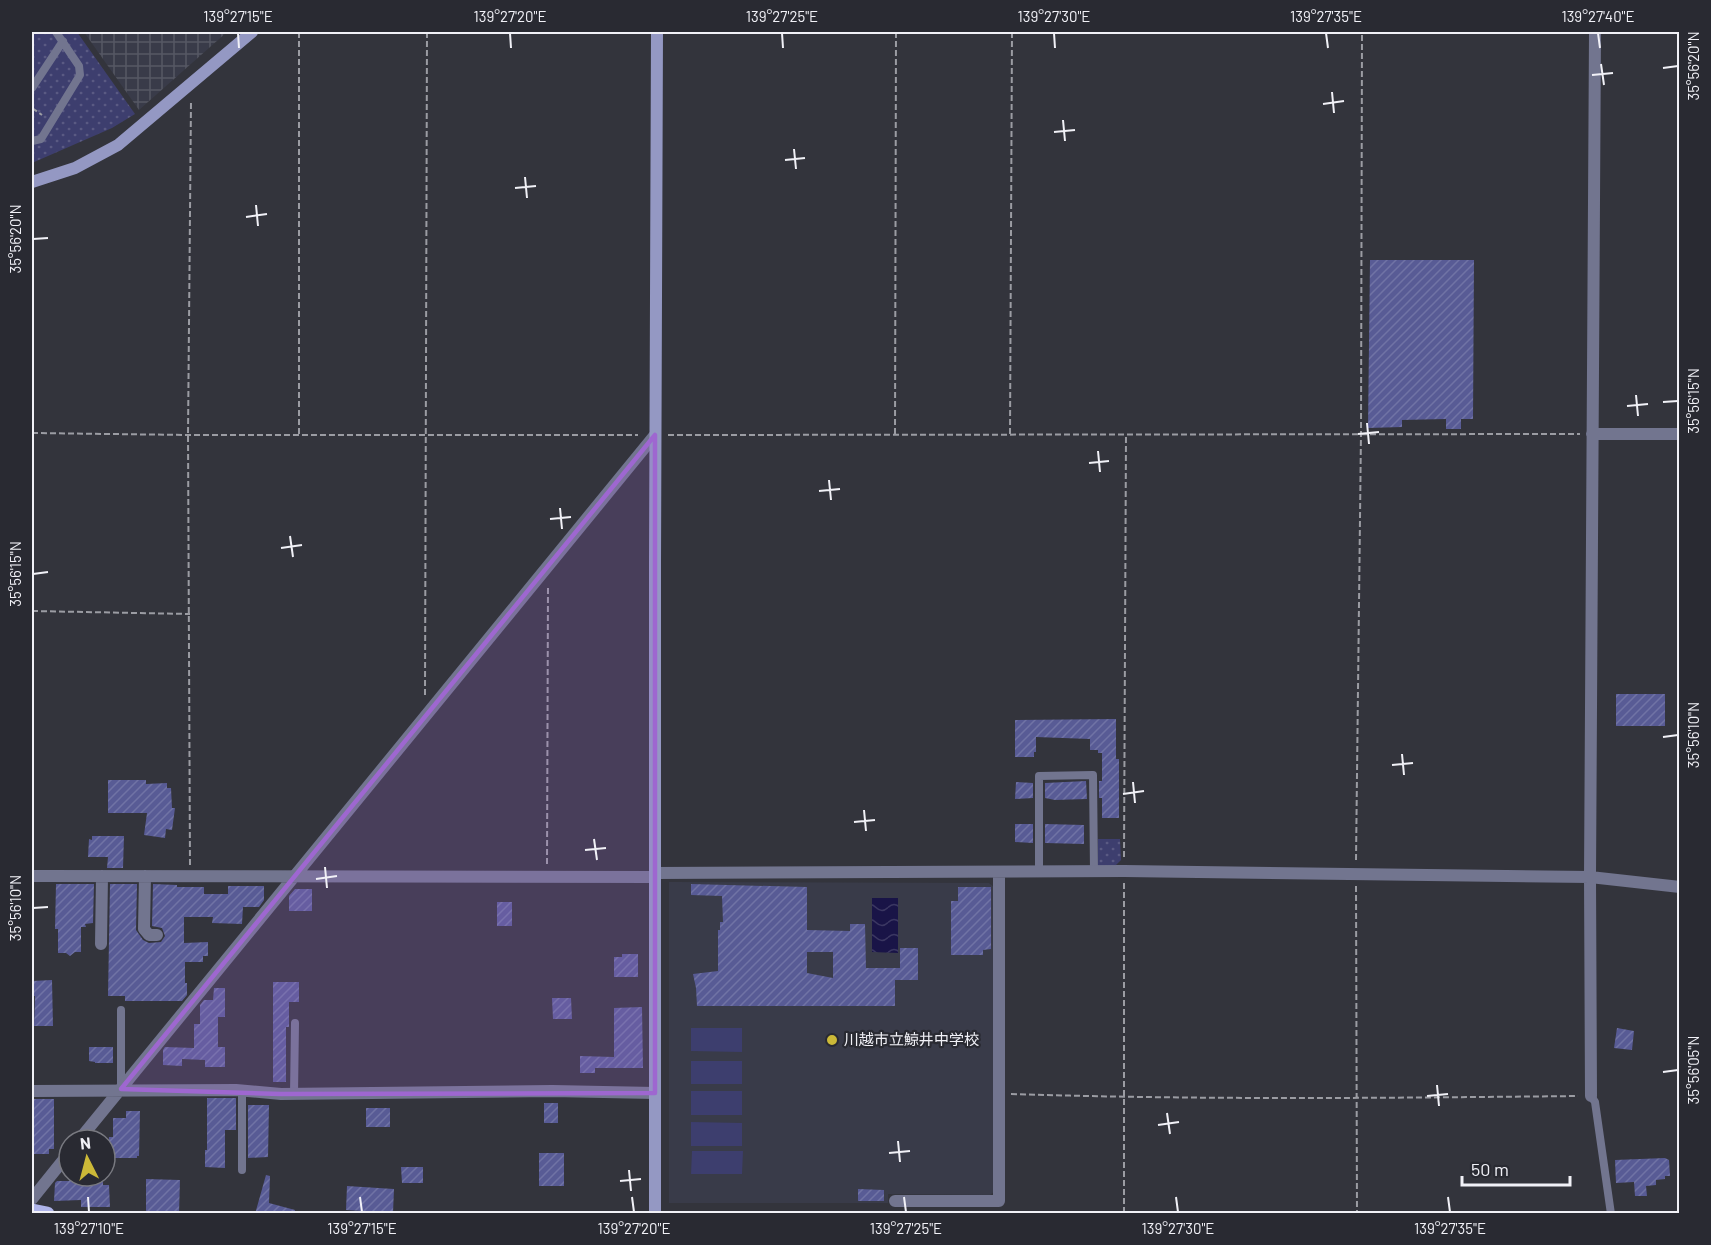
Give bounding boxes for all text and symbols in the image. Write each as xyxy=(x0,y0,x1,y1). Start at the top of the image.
text: 139°27'15"E xyxy=(203,7,273,25)
text: 139°27'20"E xyxy=(473,7,547,25)
text: 139°27'25"E xyxy=(746,7,818,25)
text: 139°27'30"E xyxy=(1018,7,1090,25)
text: 139°27'35"E xyxy=(1290,7,1362,25)
text: 139°27'40"E xyxy=(1561,7,1635,25)
text: 35°56'20"N xyxy=(1684,31,1702,101)
text: 35°56'20"N xyxy=(6,204,24,274)
text: 35°56'15"N xyxy=(1684,368,1702,434)
text: 35°56'15"N xyxy=(6,541,24,607)
text: 35°56'10"N xyxy=(1684,702,1702,768)
text: 35°56'10"N xyxy=(6,875,24,941)
place label: 川越市立鯨井中学校 xyxy=(844,1030,979,1048)
marker: 川越市立鯨井中学校 xyxy=(825,1033,839,1047)
text: 35°56'05"N xyxy=(1684,1036,1702,1104)
north arrow xyxy=(57,1128,117,1188)
text: N xyxy=(79,1133,92,1153)
scale bar xyxy=(1462,1149,1570,1187)
text: 50 m xyxy=(1471,1158,1509,1180)
text: 139°27'10"E xyxy=(54,1219,124,1237)
text: 139°27'15"E xyxy=(327,1219,397,1237)
text: 139°27'20"E xyxy=(597,1219,671,1237)
text: 139°27'25"E xyxy=(870,1219,942,1237)
text: 139°27'30"E xyxy=(1142,1219,1214,1237)
text: 139°27'35"E xyxy=(1414,1219,1486,1237)

